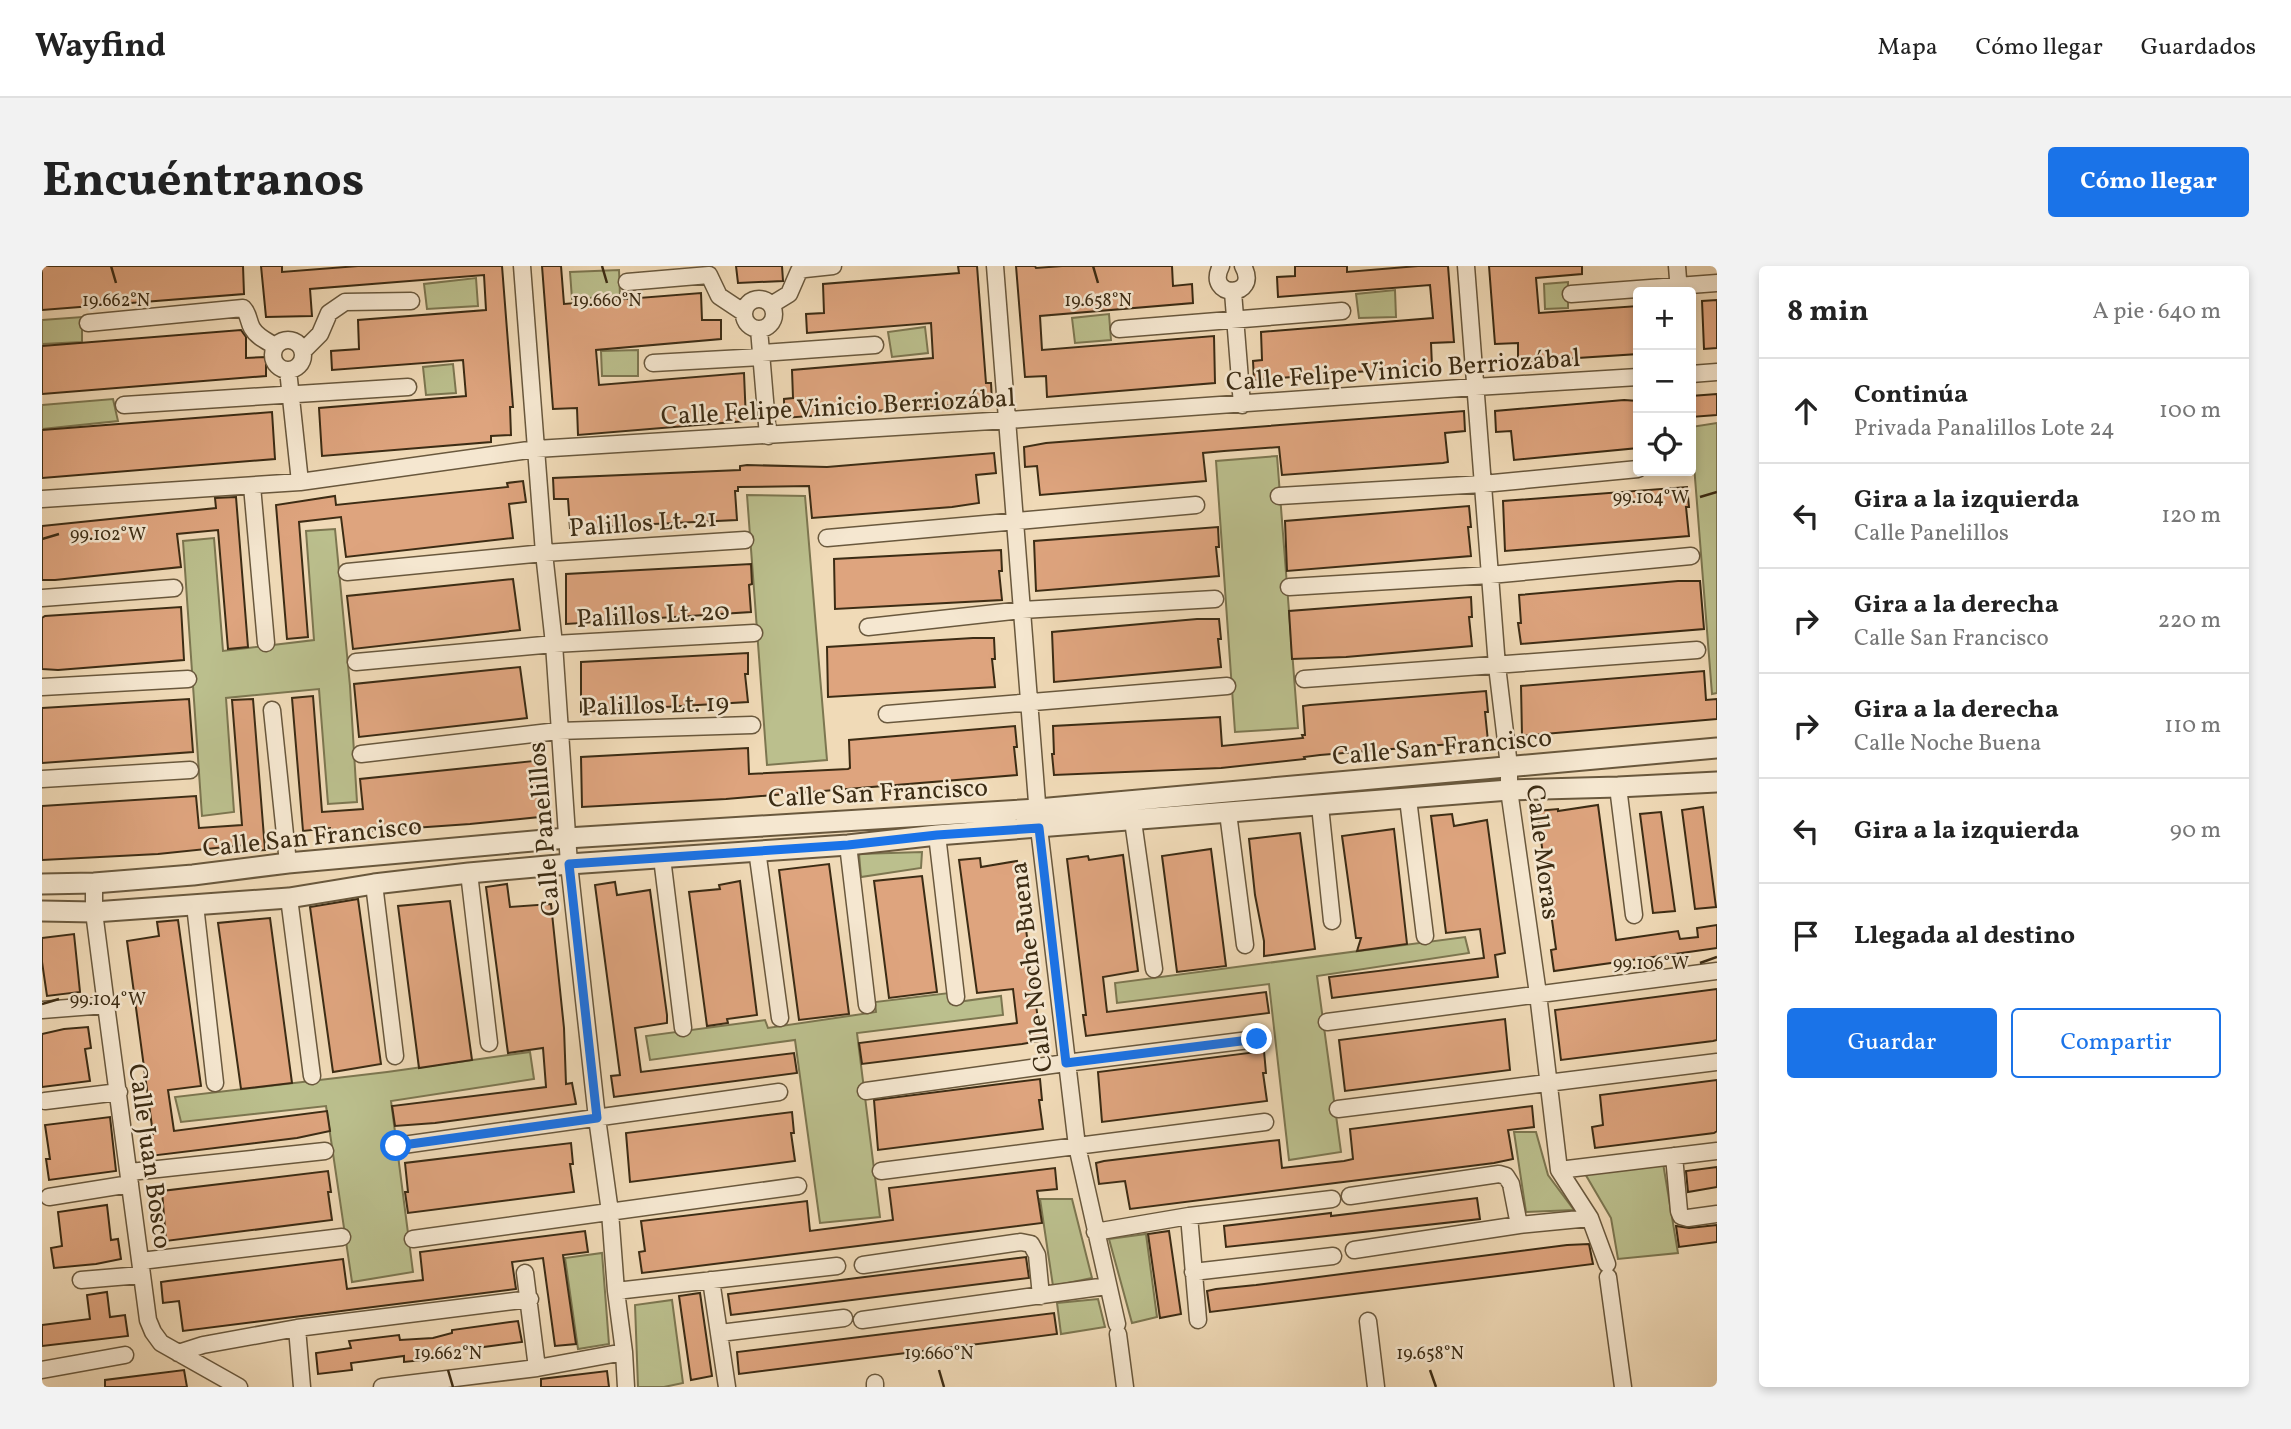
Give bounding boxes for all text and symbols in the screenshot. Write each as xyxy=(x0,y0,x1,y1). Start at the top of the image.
text: Wayfind xyxy=(35,25,166,71)
text: Mapa xyxy=(1878,31,1938,65)
text: Cómo llegar xyxy=(1976,31,2103,65)
text: Guardados xyxy=(2141,31,2256,65)
button: Cómo llegar xyxy=(2048,147,2249,217)
text: Encuéntranos xyxy=(42,148,364,217)
map controls xyxy=(1633,287,1696,476)
button: + xyxy=(1633,287,1696,350)
text: 19.662°N xyxy=(82,289,150,314)
text: 19.660°N xyxy=(572,289,642,314)
text: 19.658°N xyxy=(1064,289,1132,314)
text: 8 min xyxy=(1787,291,1869,333)
text: A pie · 640 m xyxy=(2092,296,2221,328)
street label: Calle Felipe Vinicio Berriozábal xyxy=(1225,341,1581,401)
button: − xyxy=(1633,350,1696,413)
text: Continúa xyxy=(1854,377,1968,413)
street label: Calle Felipe Vinicio Berriozábal xyxy=(660,381,1016,435)
icon: ahead xyxy=(1787,392,1825,430)
text: 100 m xyxy=(2159,395,2221,427)
button: locate xyxy=(1633,413,1696,476)
text: Privada Panalillos Lote 24 xyxy=(1854,413,2115,445)
text: Gira a la izquierda xyxy=(1854,482,2079,518)
text: 99.104°W xyxy=(1613,486,1689,511)
icon: left xyxy=(1787,497,1825,535)
text: 120 m xyxy=(2161,500,2221,532)
street label: Palillos Lt. 21 xyxy=(568,501,718,547)
text: Calle Panelillos xyxy=(1854,518,2009,550)
text: 99.102°W xyxy=(70,523,146,548)
text: Gira a la derecha xyxy=(1854,587,2059,623)
street label: Palillos Lt. 20 xyxy=(575,594,731,638)
icon: right xyxy=(1787,602,1825,640)
text: 220 m xyxy=(2158,605,2221,637)
text: Calle San Francisco xyxy=(1854,623,2049,655)
street label: Palillos Lt. 19 xyxy=(581,685,730,727)
text: Gira a la derecha xyxy=(1854,692,2059,728)
icon: right xyxy=(1787,707,1825,745)
text: 110 m xyxy=(2164,710,2221,742)
street label: Calle San Francisco xyxy=(1331,720,1553,776)
text: Calle Noche Buena xyxy=(1854,728,2041,760)
street label: Calle Panelillos xyxy=(519,740,571,918)
street label: Calle San Francisco xyxy=(767,770,989,818)
street label: Calle Moras xyxy=(1516,783,1568,922)
street label: Calle San Francisco xyxy=(201,809,424,867)
icon: left xyxy=(1787,812,1825,850)
text: Gira a la izquierda xyxy=(1854,813,2079,849)
text: 90 m xyxy=(2170,815,2221,847)
street label: Calle Noche Buena xyxy=(1001,859,1063,1074)
icon: arrive xyxy=(1787,917,1825,955)
text: Llegada al destino xyxy=(1854,918,2075,954)
text: 99.106°W xyxy=(1613,952,1689,977)
text: 99.104°W xyxy=(70,988,146,1013)
button: Guardar xyxy=(1787,1008,1997,1078)
button: Compartir xyxy=(2011,1008,2221,1078)
route end xyxy=(1241,1023,1272,1054)
street label: Calle Juan Bosco xyxy=(118,1061,180,1251)
route start xyxy=(380,1130,411,1161)
text: 19.662°N xyxy=(414,1342,482,1367)
text: 19.660°N xyxy=(904,1342,974,1367)
text: 19.658°N xyxy=(1396,1342,1464,1367)

